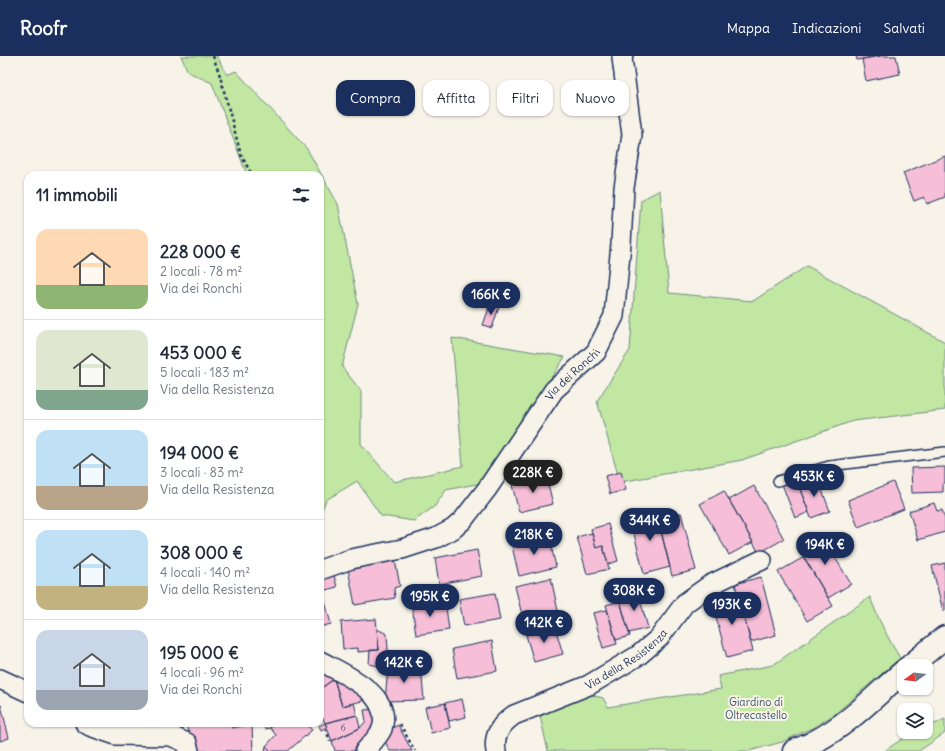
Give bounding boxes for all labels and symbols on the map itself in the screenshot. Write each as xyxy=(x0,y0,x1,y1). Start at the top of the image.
pin: 166K € xyxy=(458,282,524,316)
street label: Via dei Ronchi xyxy=(542,347,603,403)
pin: 228K € xyxy=(500,460,566,494)
pin: 453K € xyxy=(781,464,847,498)
pin: 344K € xyxy=(617,508,683,542)
pin: 218K € xyxy=(501,522,567,556)
pin: 194K € xyxy=(792,532,858,566)
pin: 308K € xyxy=(601,578,667,612)
pin: 195K € xyxy=(397,584,463,618)
pin: 193K € xyxy=(699,592,765,626)
pin: 142K € xyxy=(511,610,577,644)
street label: Via della Resistenza xyxy=(583,626,670,693)
pin: 142K € xyxy=(371,650,437,684)
north arrow xyxy=(897,659,933,695)
park label: Giardino di Oltrecastello xyxy=(725,695,787,722)
house number: 6 xyxy=(340,722,346,733)

